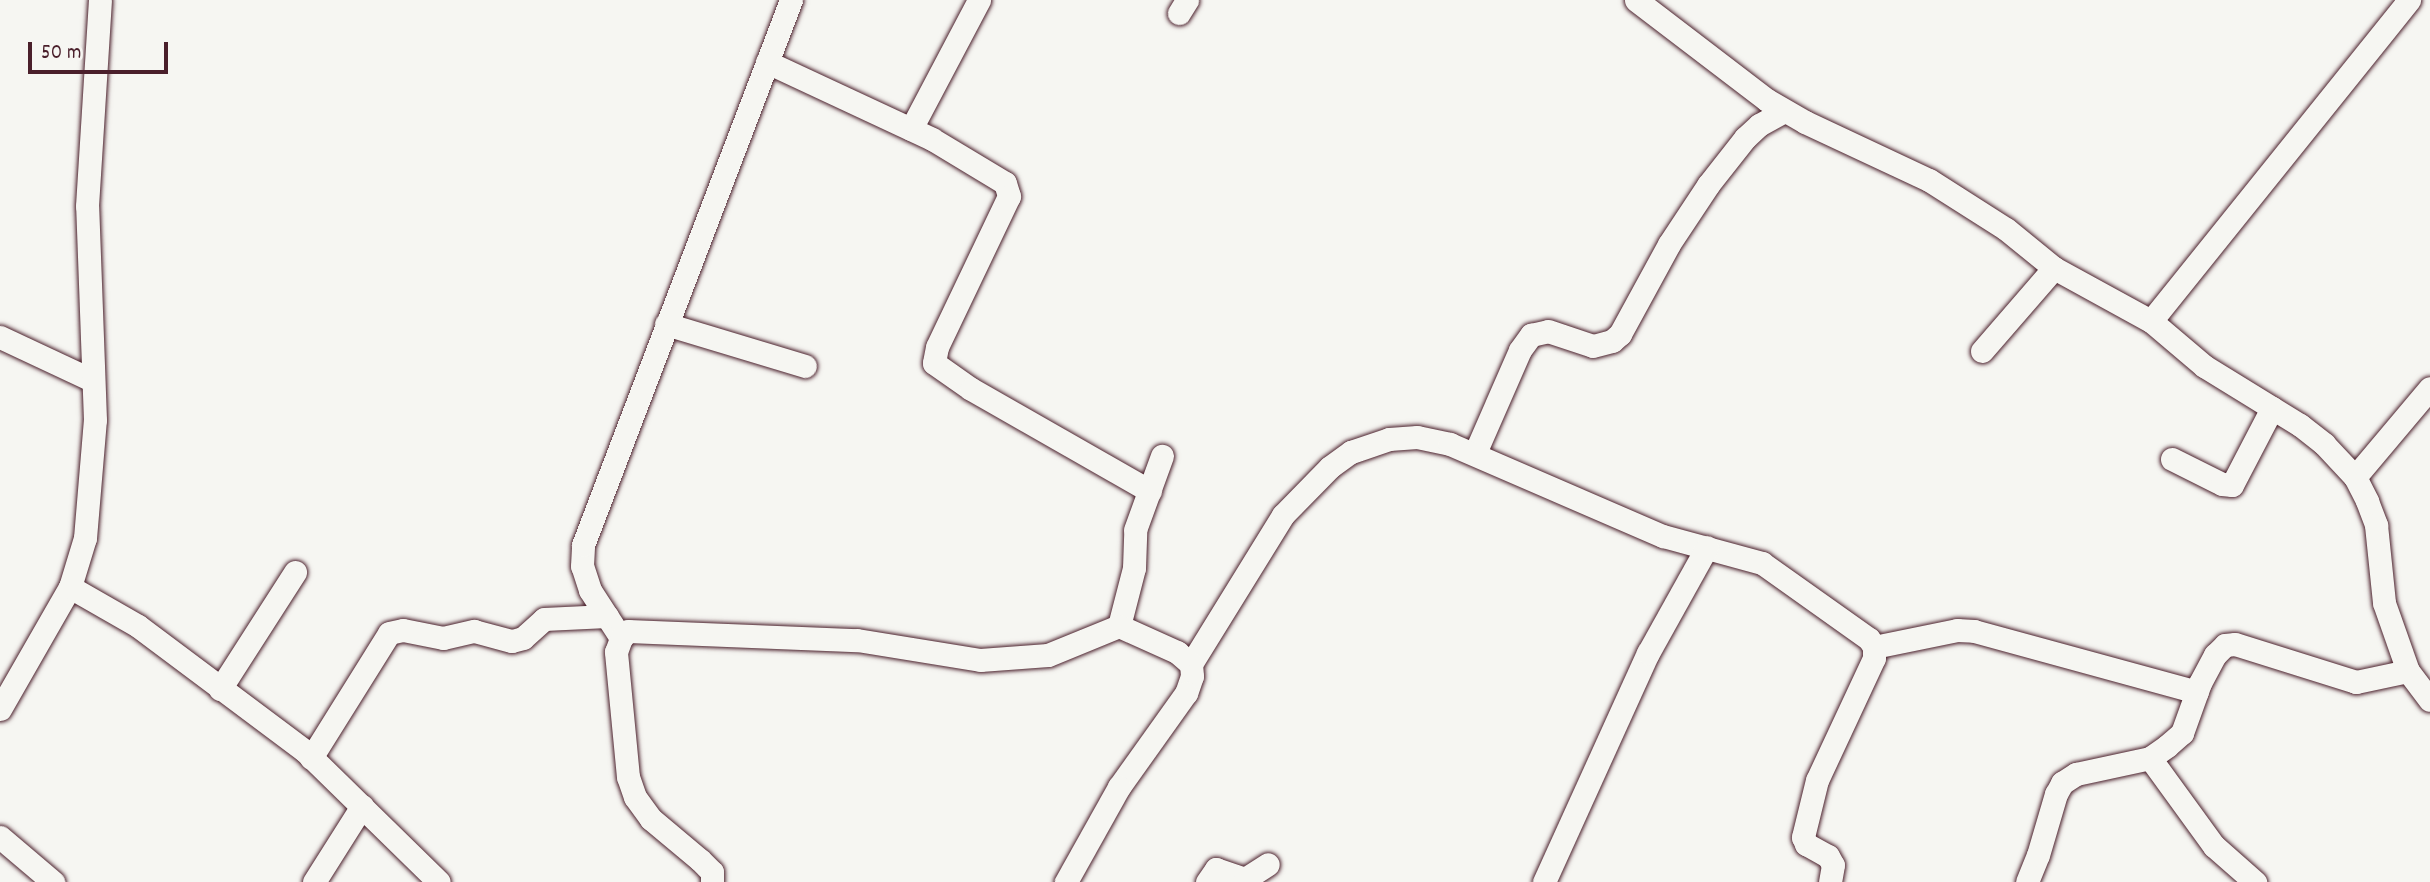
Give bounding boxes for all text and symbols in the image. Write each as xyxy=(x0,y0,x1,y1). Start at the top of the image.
scale bar xyxy=(32,28,172,72)
text: 50 m xyxy=(41,39,81,69)

